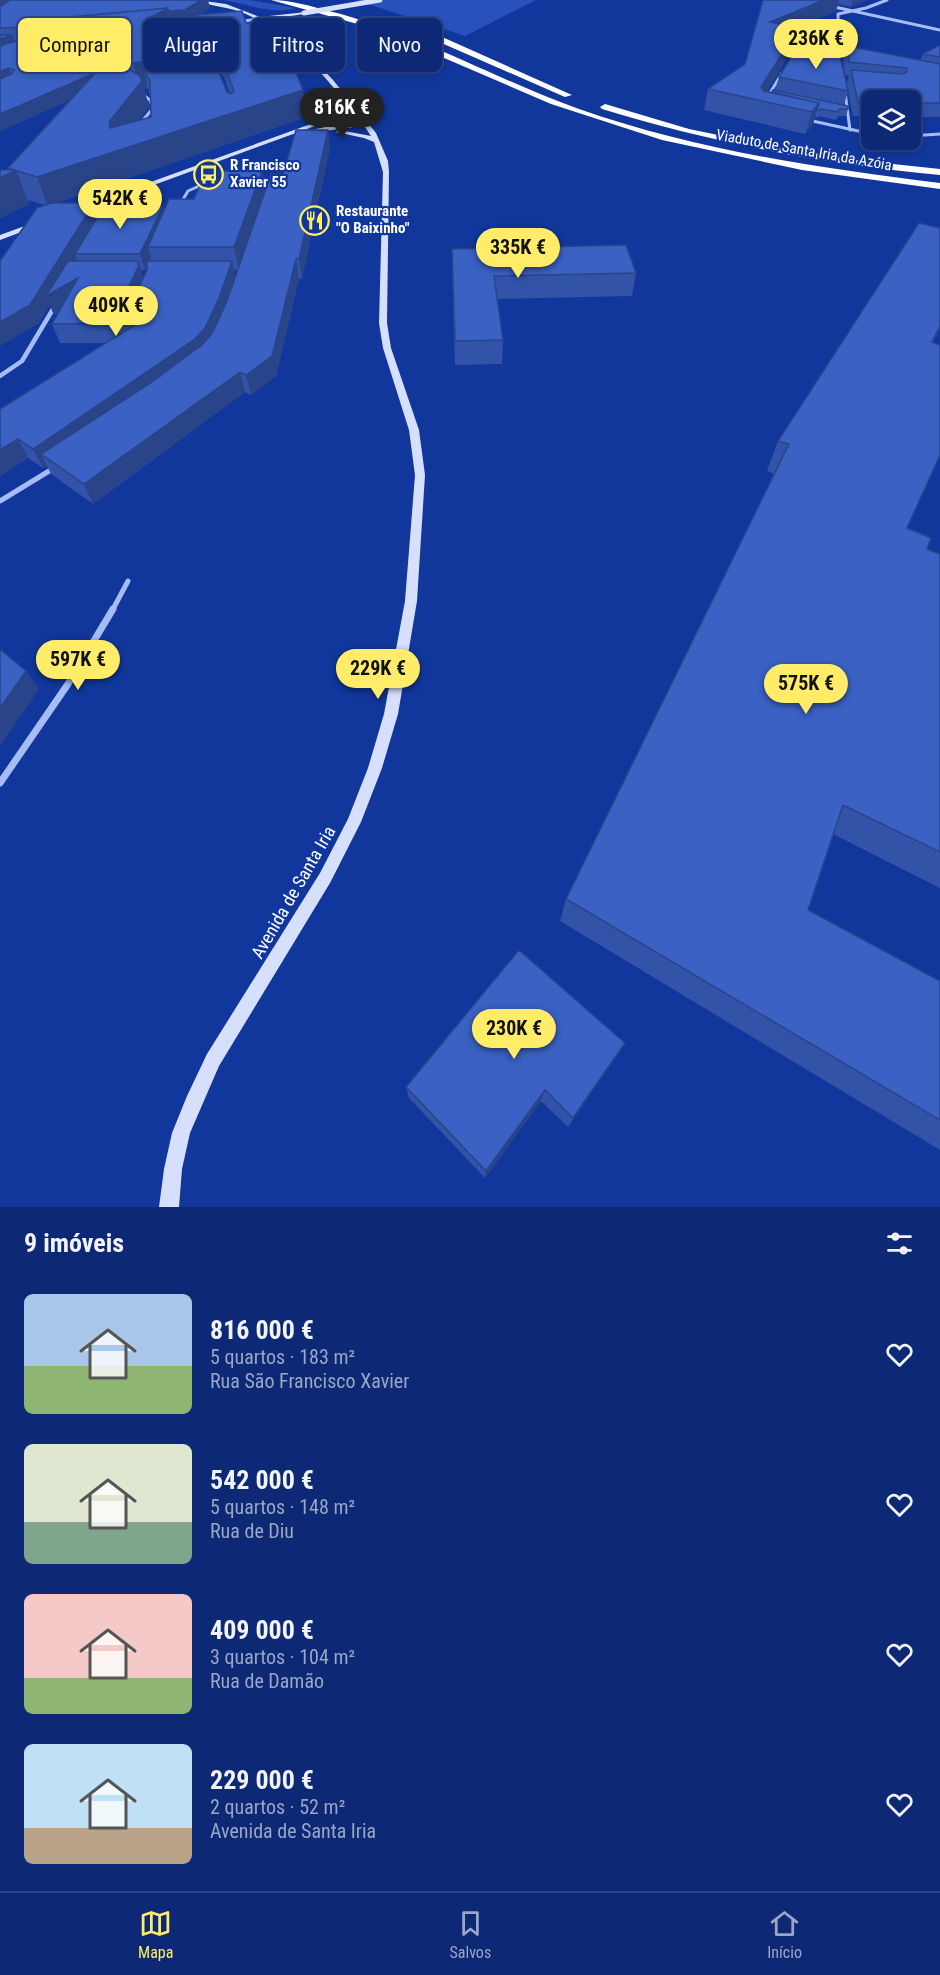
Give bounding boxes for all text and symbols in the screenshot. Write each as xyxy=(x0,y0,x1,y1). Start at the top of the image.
chip: Comprar xyxy=(18,18,131,72)
chip: Alugar xyxy=(143,18,239,72)
chip: Filtros xyxy=(251,18,345,72)
chip: Novo xyxy=(357,18,442,72)
pin: 236K € xyxy=(767,19,865,70)
text: 236K € xyxy=(788,26,844,50)
pin: 816K € xyxy=(293,88,391,139)
map controls xyxy=(861,90,921,150)
button: layers xyxy=(861,90,921,150)
text: 816K € xyxy=(314,95,370,119)
street label: Viaduto de Santa Iria da Azóia xyxy=(715,126,893,174)
place label: R Francisco Xavier 55 xyxy=(230,156,300,191)
bus stop icon: R Francisco Xavier 55 xyxy=(193,158,225,190)
pin: 542K € xyxy=(71,179,169,230)
text: 542K € xyxy=(92,186,148,210)
place label: Restaurante "O Baixinho" xyxy=(336,202,410,237)
restaurant icon: Restaurante "O Baixinho" xyxy=(299,204,331,236)
pin: 335K € xyxy=(469,228,567,279)
text: 335K € xyxy=(490,235,546,259)
pin: 409K € xyxy=(67,286,165,337)
text: 409K € xyxy=(88,293,144,317)
pin: 597K € xyxy=(29,640,127,691)
text: 597K € xyxy=(50,647,106,671)
pin: 229K € xyxy=(329,649,427,700)
text: 229K € xyxy=(350,656,406,680)
pin: 575K € xyxy=(757,664,855,715)
text: 575K € xyxy=(778,671,834,695)
street label: Avenida de Santa Iria xyxy=(247,822,339,962)
pin: 230K € xyxy=(465,1009,563,1060)
text: 230K € xyxy=(486,1016,542,1040)
icon: filters xyxy=(883,1227,916,1260)
text: 9 imóveis xyxy=(24,1228,124,1258)
text: 816 000 € xyxy=(210,1315,314,1345)
icon: home xyxy=(72,1318,144,1390)
icon: heart xyxy=(883,1338,916,1371)
text: 5 quartos · 183 m² xyxy=(210,1345,355,1369)
text: Rua São Francisco Xavier xyxy=(210,1369,409,1393)
text: 542 000 € xyxy=(210,1465,314,1495)
icon: home xyxy=(72,1468,144,1540)
icon: heart xyxy=(883,1488,916,1521)
text: 5 quartos · 148 m² xyxy=(210,1495,355,1519)
text: Rua de Diu xyxy=(210,1519,294,1543)
text: 409 000 € xyxy=(210,1615,314,1645)
icon: home xyxy=(72,1618,144,1690)
icon: heart xyxy=(883,1638,916,1671)
text: 3 quartos · 104 m² xyxy=(210,1645,355,1669)
text: Rua de Damão xyxy=(210,1669,324,1693)
text: 229 000 € xyxy=(210,1765,314,1795)
icon: home xyxy=(72,1768,144,1840)
icon: heart xyxy=(883,1788,916,1821)
text: 2 quartos · 52 m² xyxy=(210,1795,345,1819)
text: Avenida de Santa Iria xyxy=(210,1819,376,1843)
tab: Mapa xyxy=(138,1907,173,1962)
tab: Salvos xyxy=(450,1907,491,1962)
tab: Início xyxy=(767,1907,802,1962)

